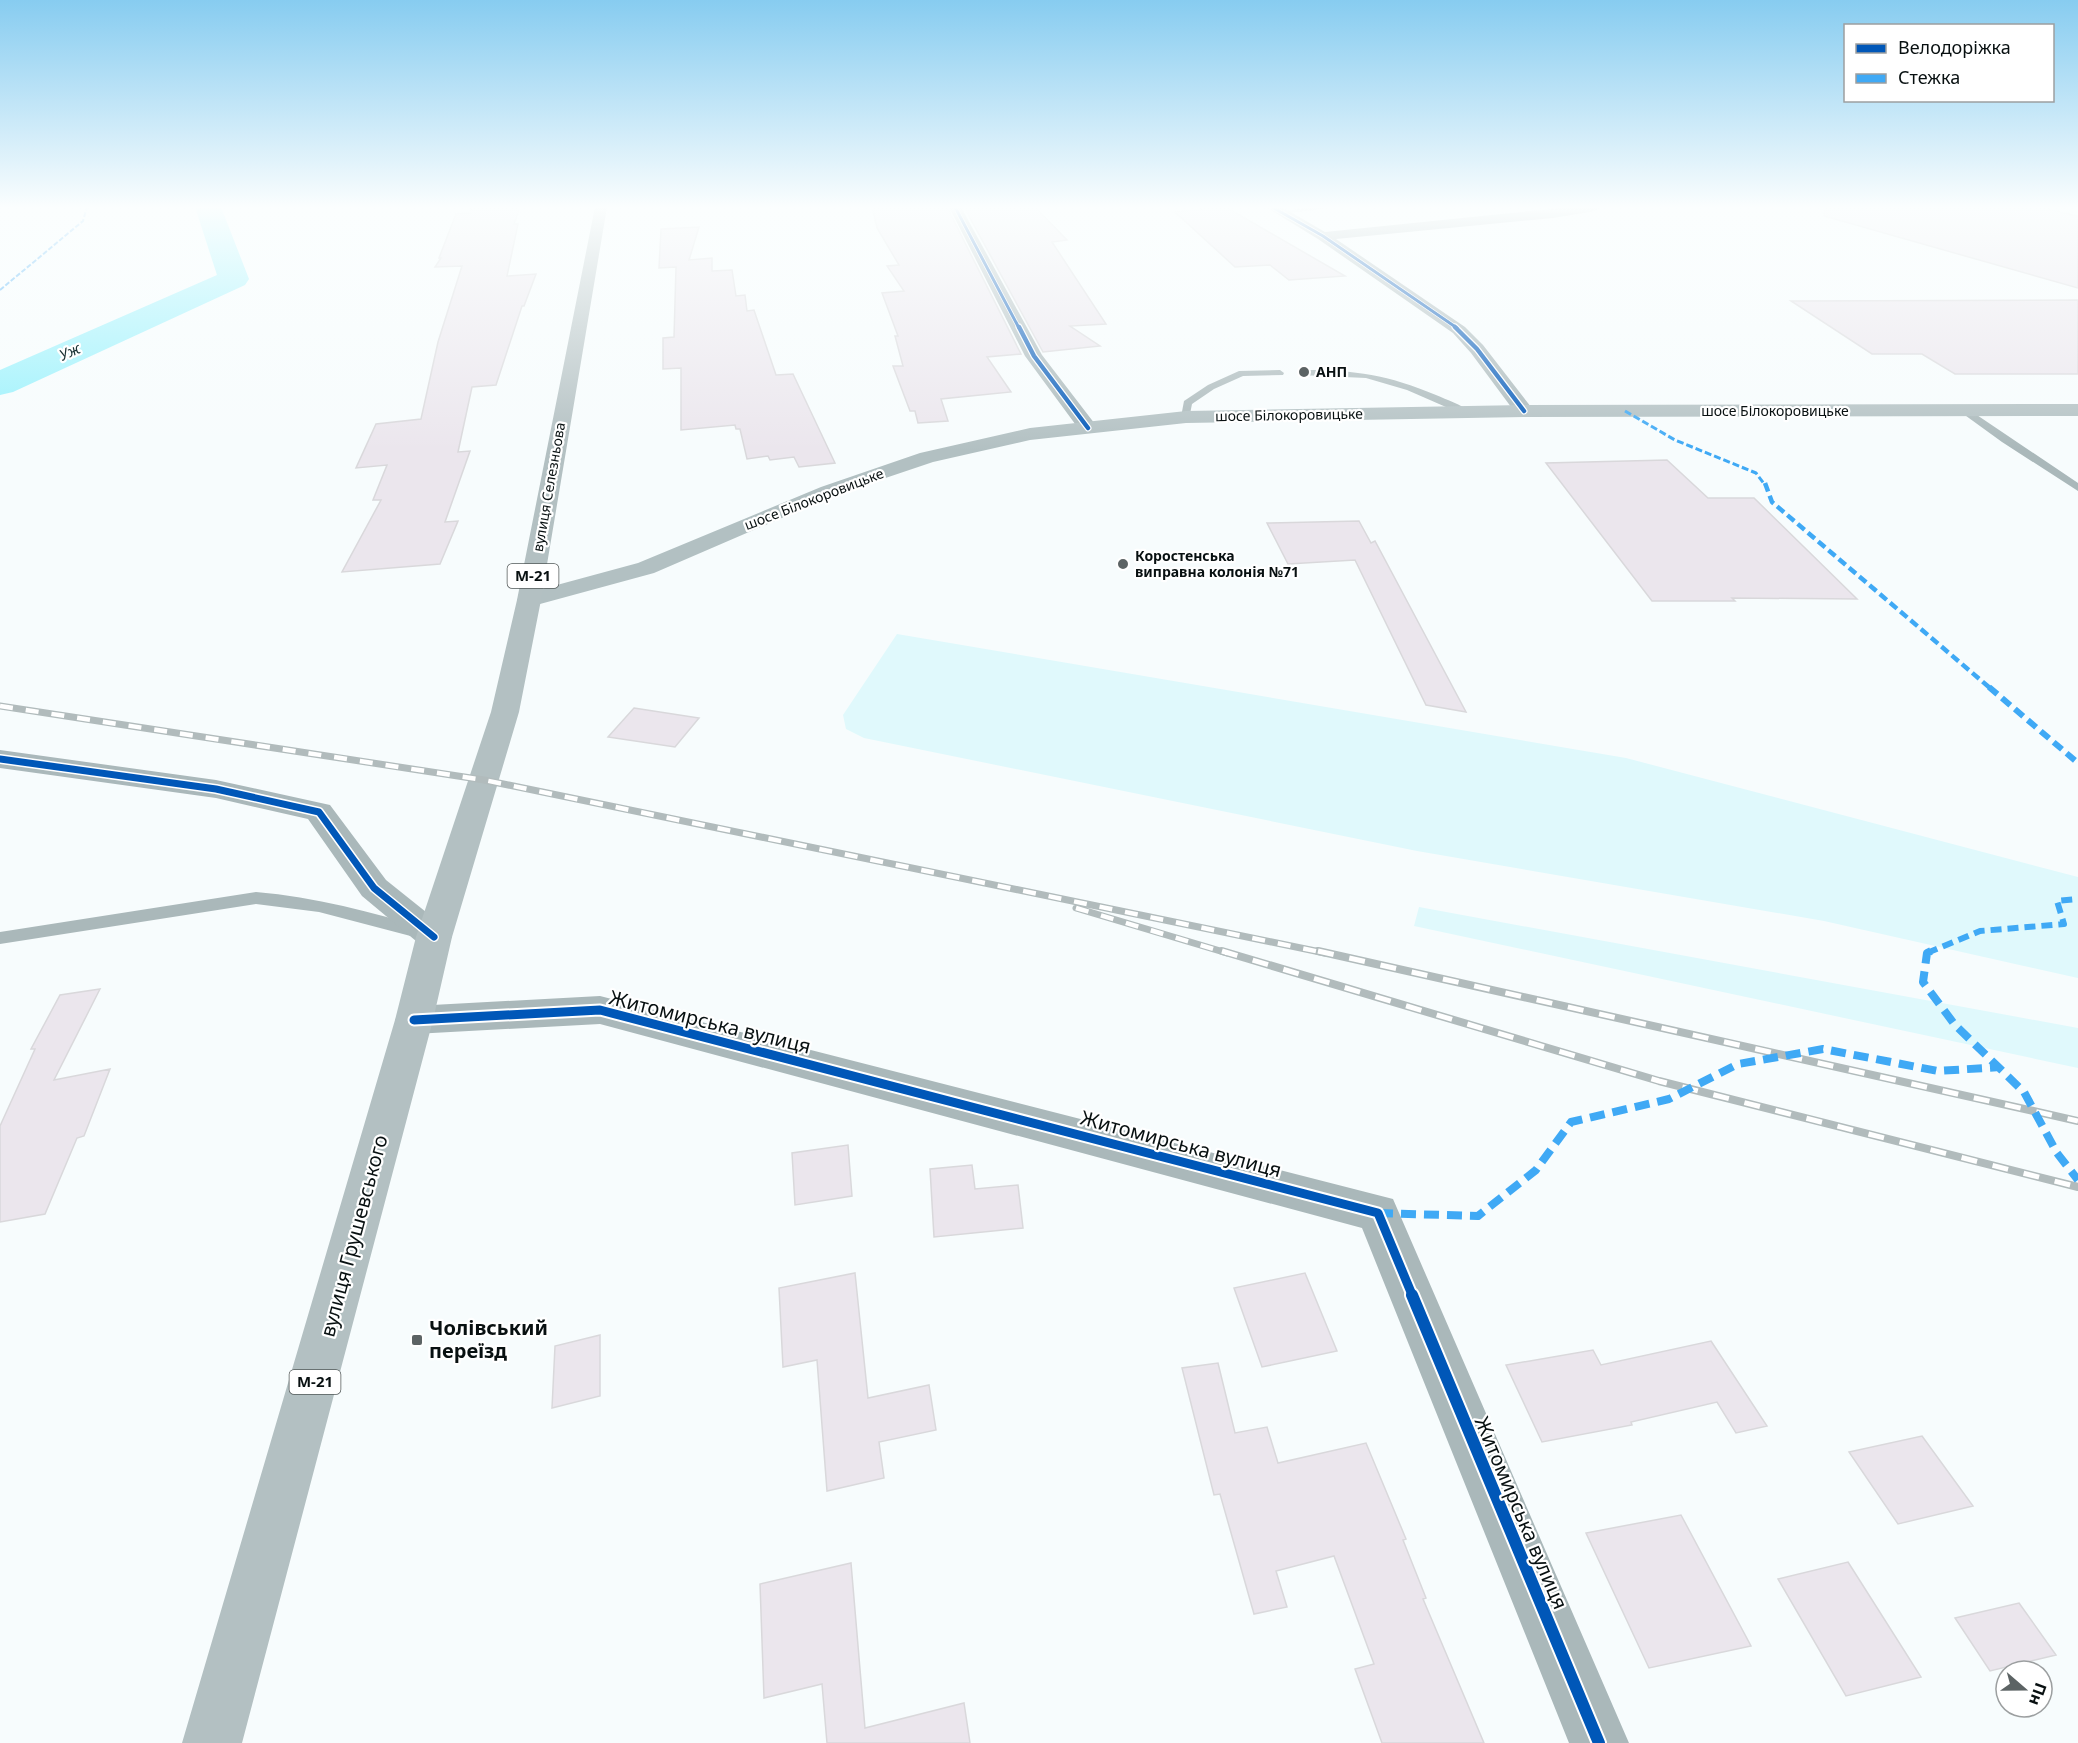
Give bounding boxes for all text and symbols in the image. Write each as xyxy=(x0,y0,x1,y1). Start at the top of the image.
legend xyxy=(1844,24,2054,102)
text: Велодоріжка xyxy=(1898,35,2011,59)
text: Стежка xyxy=(1898,65,1960,89)
water label: Уж xyxy=(56,337,84,365)
place label: АНП xyxy=(1316,362,1347,381)
marker: АНП xyxy=(1297,365,1311,379)
street label: шосе Білокоровицьке xyxy=(1701,401,1849,420)
street label: шосе Білокоровицьке xyxy=(1215,404,1363,425)
street label: вулиця Селезньова xyxy=(528,421,569,553)
street label: шосе Білокоровицьке xyxy=(741,463,886,534)
place label: Коростенська виправна колонія №71 xyxy=(1135,546,1299,581)
marker: Коростенська виправна колонія №71 xyxy=(1116,557,1130,571)
road number: М-21 xyxy=(508,564,558,588)
street label: Житомирська вулиця xyxy=(606,983,814,1060)
street label: Житомирська вулиця xyxy=(1078,1104,1285,1183)
street label: вулиця Грушевського xyxy=(314,1132,394,1340)
place label: Чолівський переїзд xyxy=(429,1314,548,1364)
marker: Чолівський переїзд xyxy=(410,1333,424,1347)
road number: М-21 xyxy=(290,1370,340,1394)
street label: Житомирська вулиця xyxy=(1469,1412,1574,1613)
north arrow xyxy=(1994,1659,2054,1719)
text: Пн xyxy=(2024,1680,2052,1709)

